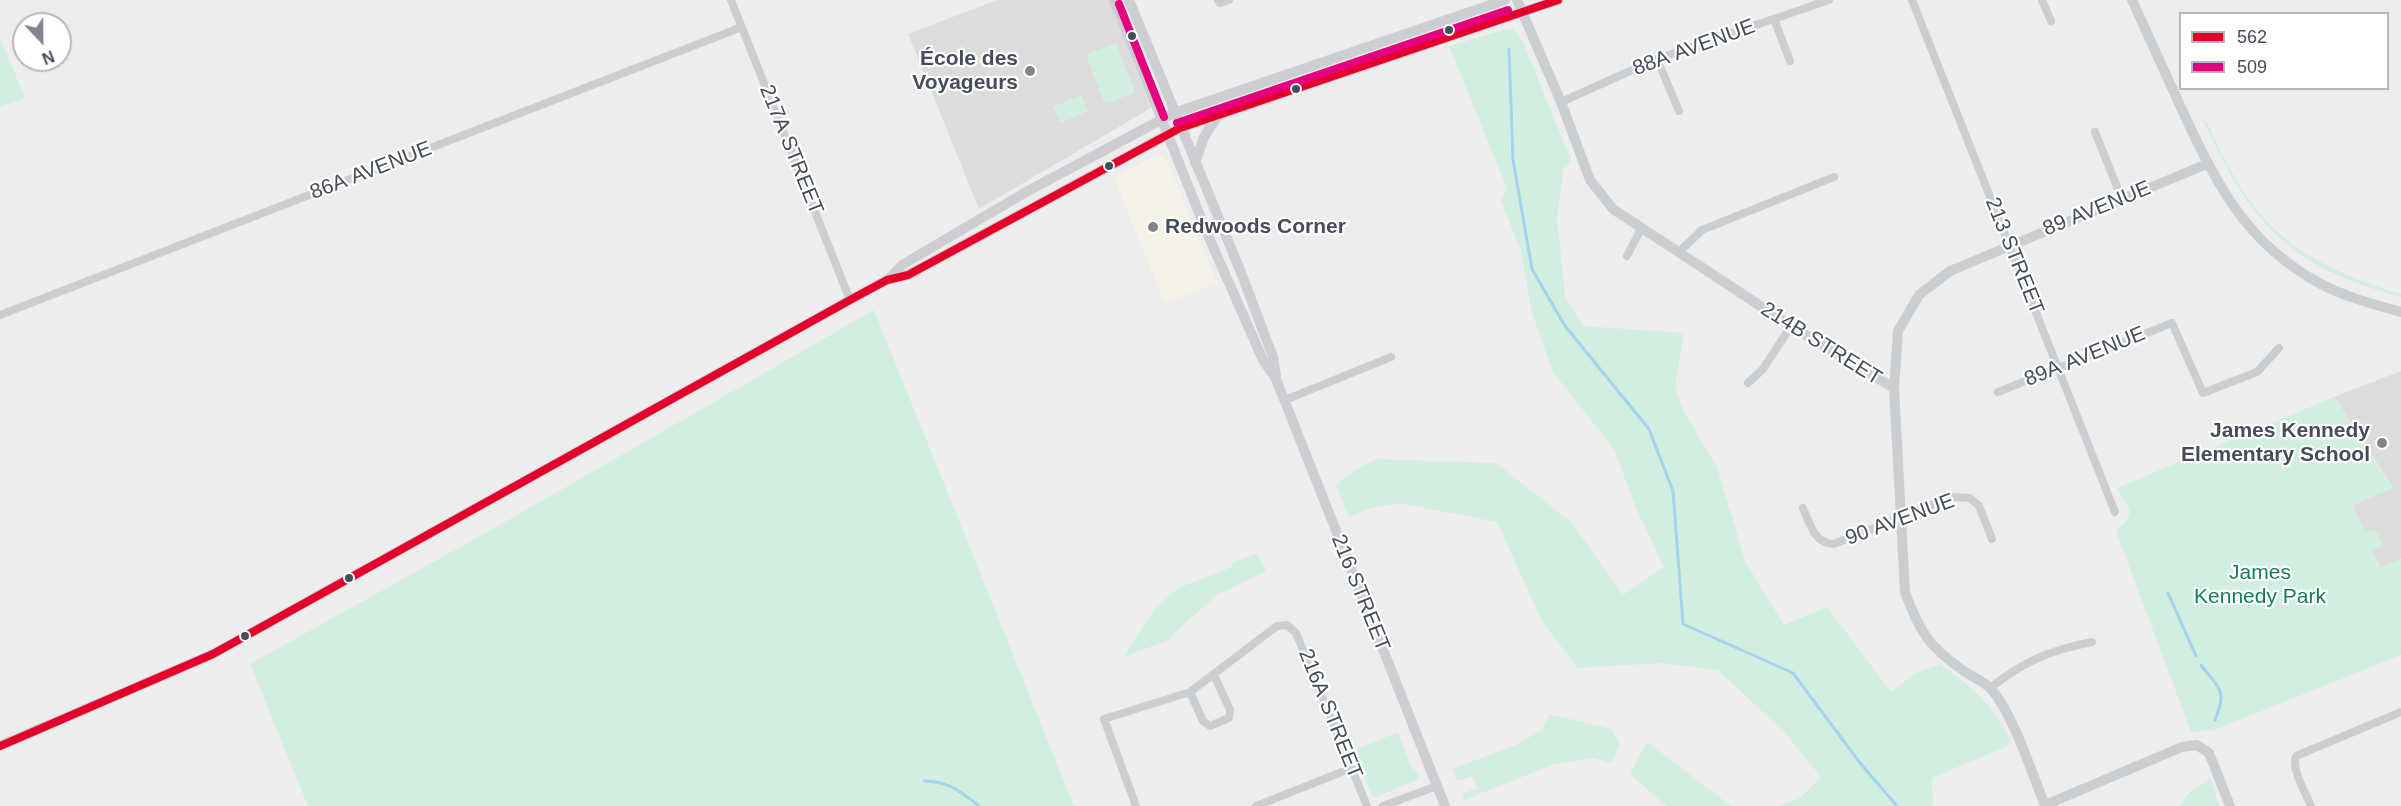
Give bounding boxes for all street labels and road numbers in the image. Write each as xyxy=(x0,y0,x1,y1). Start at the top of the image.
street label: 88A AVENUE xyxy=(1630,14,1758,82)
street label: 217A STREET xyxy=(754,81,828,219)
street label: 86A AVENUE xyxy=(307,136,435,206)
street label: 89 AVENUE xyxy=(2039,176,2155,242)
street label: 213 STREET xyxy=(1979,194,2049,318)
street label: 214B STREET xyxy=(1756,297,1886,391)
street label: 89A AVENUE xyxy=(2021,321,2149,393)
street label: 90 AVENUE xyxy=(1842,489,1958,551)
street label: 216 STREET xyxy=(1325,531,1395,655)
street label: 216A STREET xyxy=(1293,645,1367,783)

